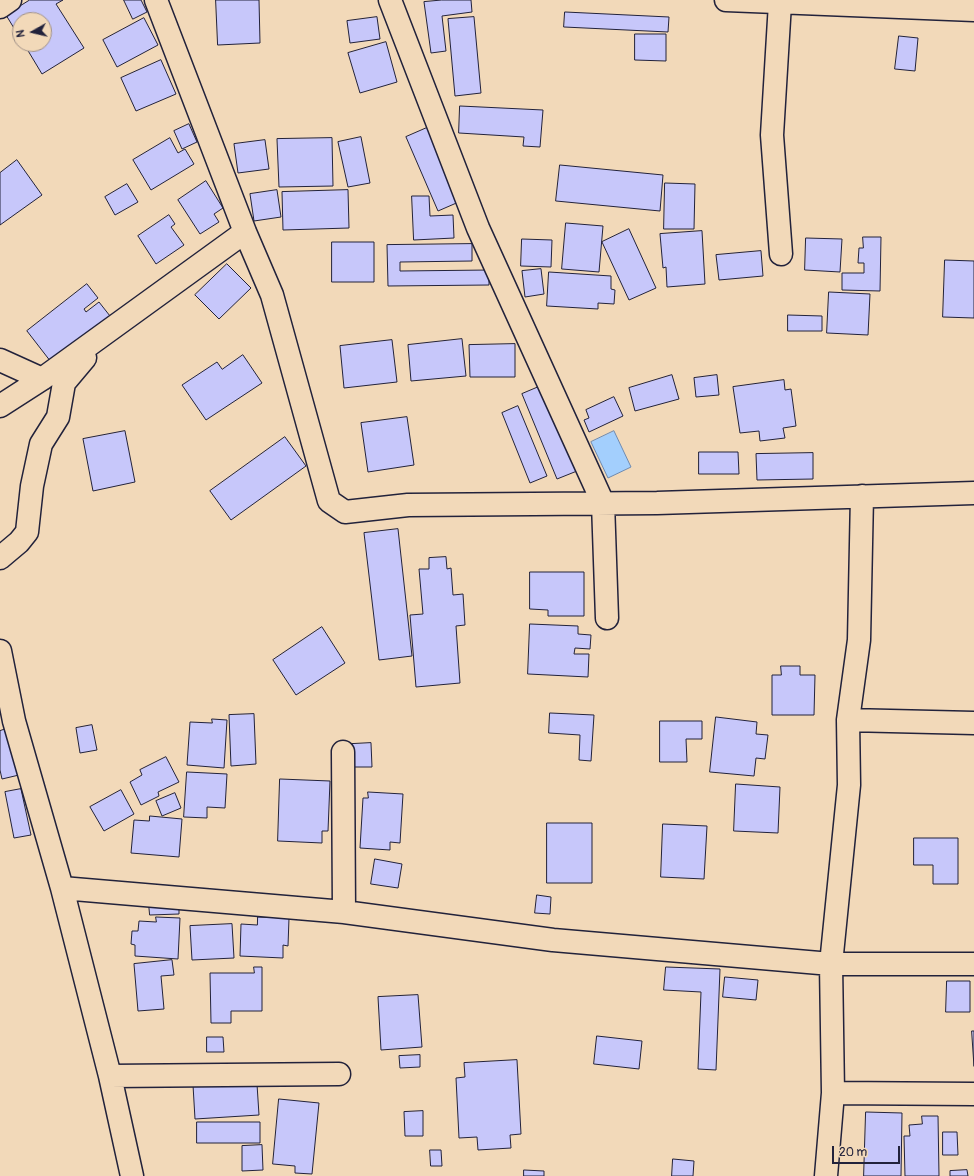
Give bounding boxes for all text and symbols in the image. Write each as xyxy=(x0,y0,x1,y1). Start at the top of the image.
north arrow xyxy=(12,12,52,52)
text: N xyxy=(14,29,28,38)
scale bar xyxy=(834,1138,902,1164)
text: 20 m xyxy=(839,1145,867,1160)

